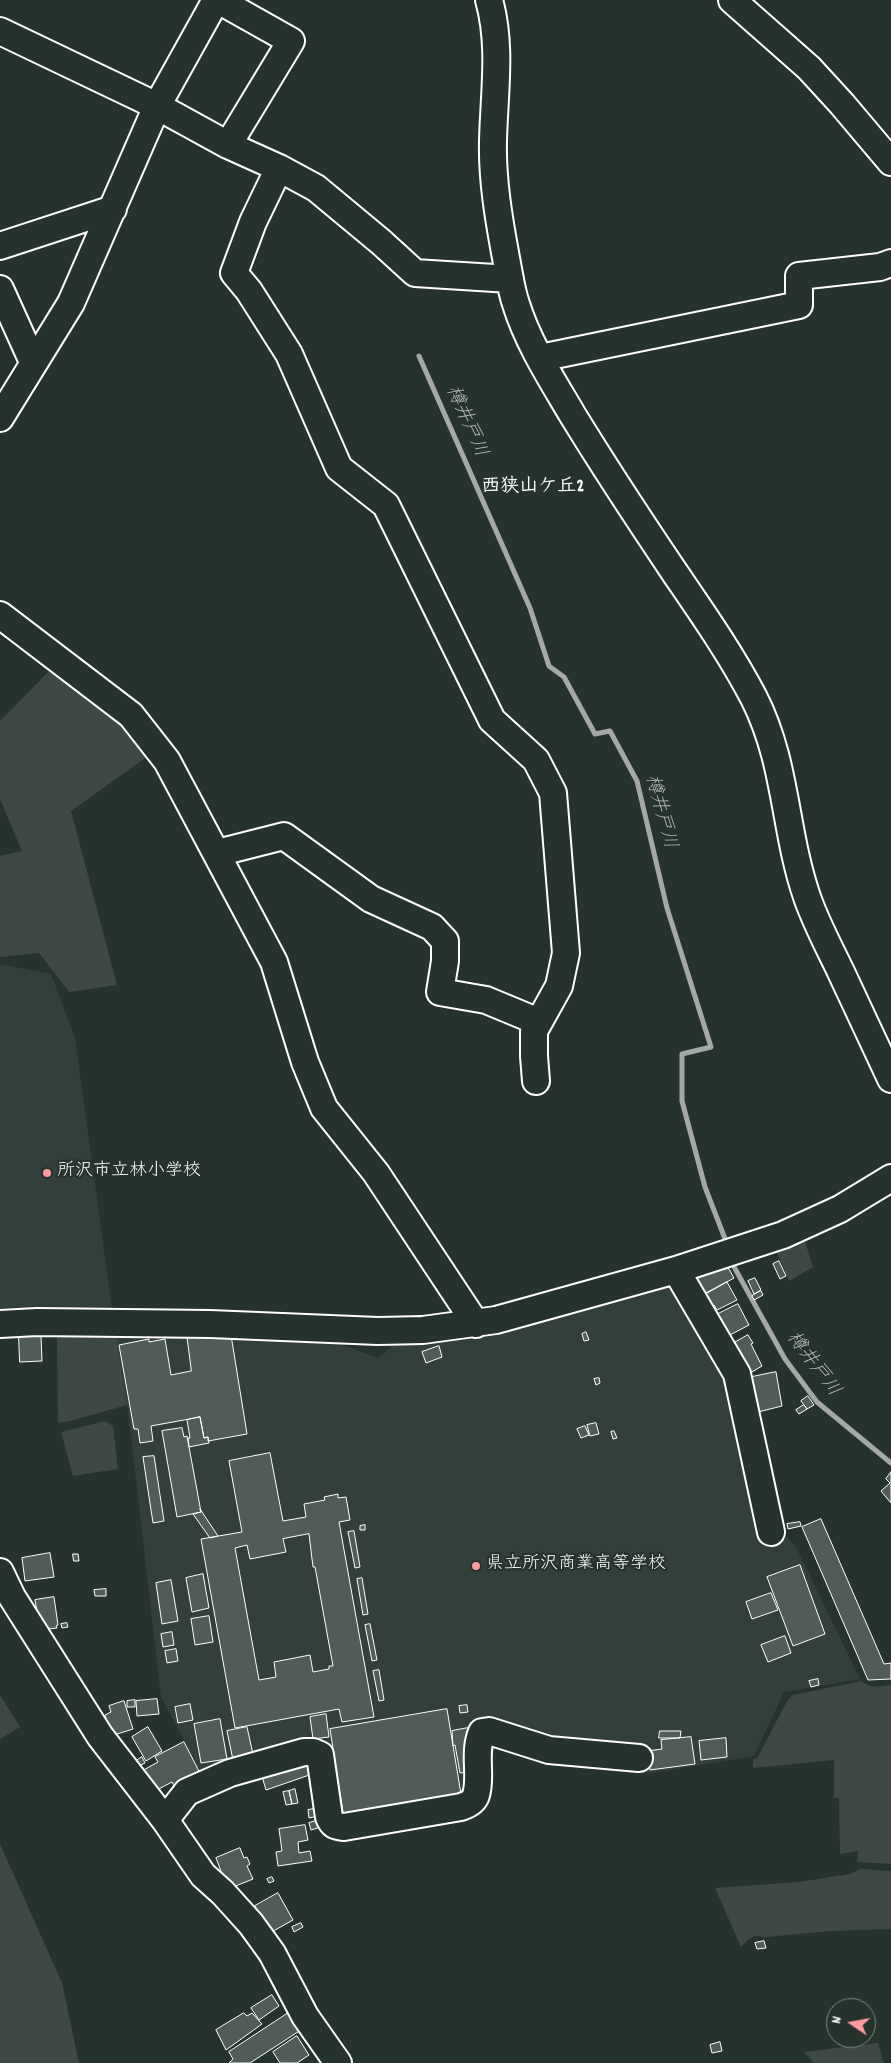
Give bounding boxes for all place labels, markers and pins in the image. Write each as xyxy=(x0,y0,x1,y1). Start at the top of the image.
place label: 所沢市立林小学校 xyxy=(57,1162,201,1184)
marker: 所沢市立林小学校 xyxy=(41,1167,53,1179)
place label: 県立所沢商業高等学校 xyxy=(486,1555,666,1577)
marker: 県立所沢商業高等学校 xyxy=(470,1560,482,1572)

